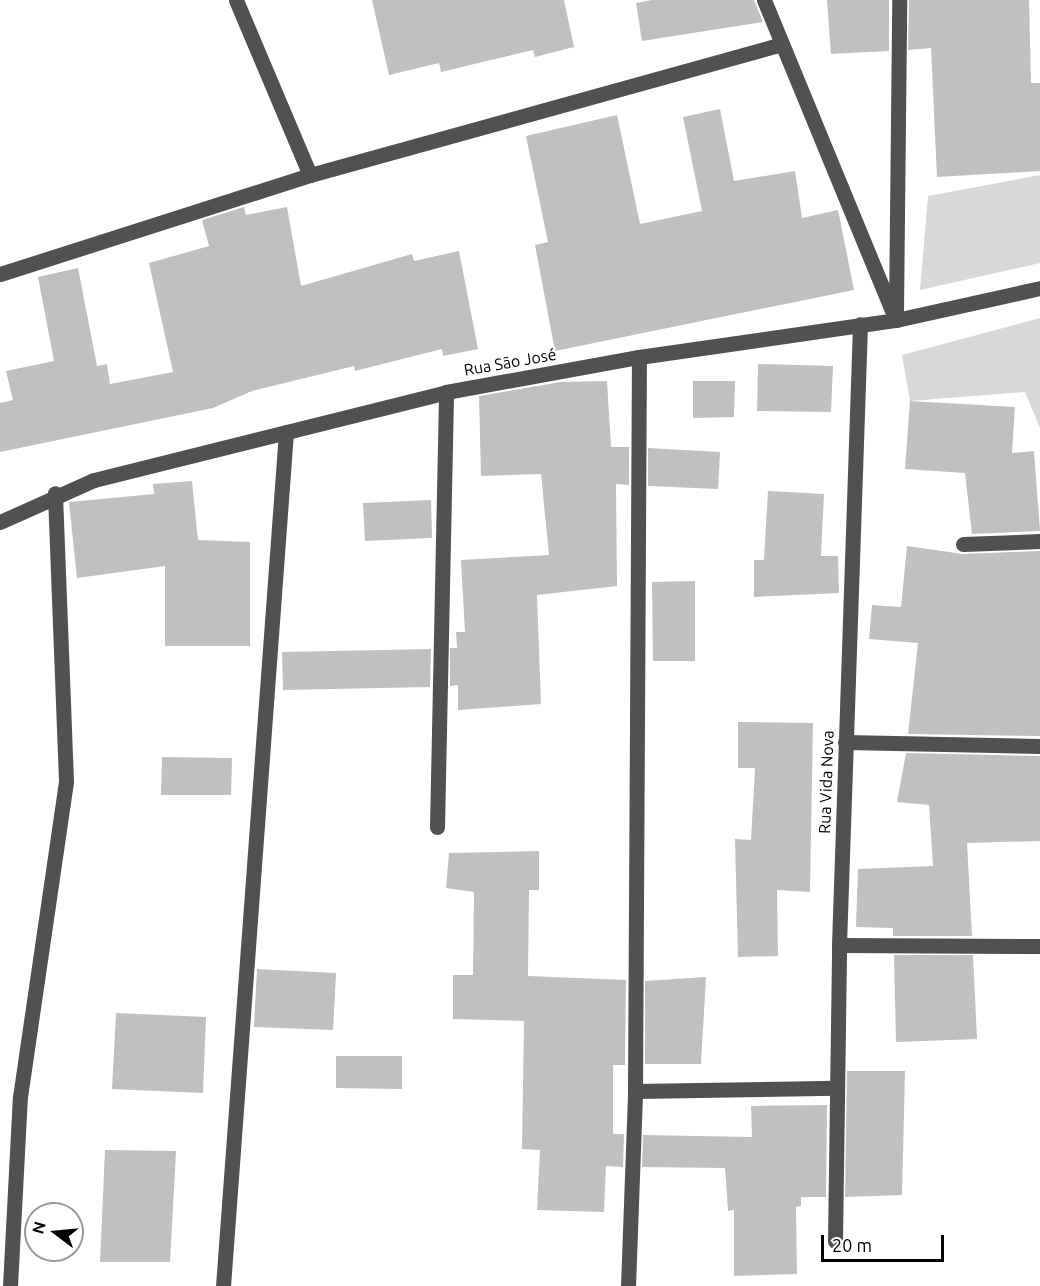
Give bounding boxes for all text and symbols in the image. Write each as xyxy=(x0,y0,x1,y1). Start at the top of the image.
street label: Rua São José xyxy=(462,344,558,380)
street label: Rua Vida Nova xyxy=(815,730,837,834)
north arrow xyxy=(24,1202,84,1262)
text: N xyxy=(28,1219,49,1236)
scale bar xyxy=(824,1223,947,1261)
text: 20 m xyxy=(832,1235,872,1255)

